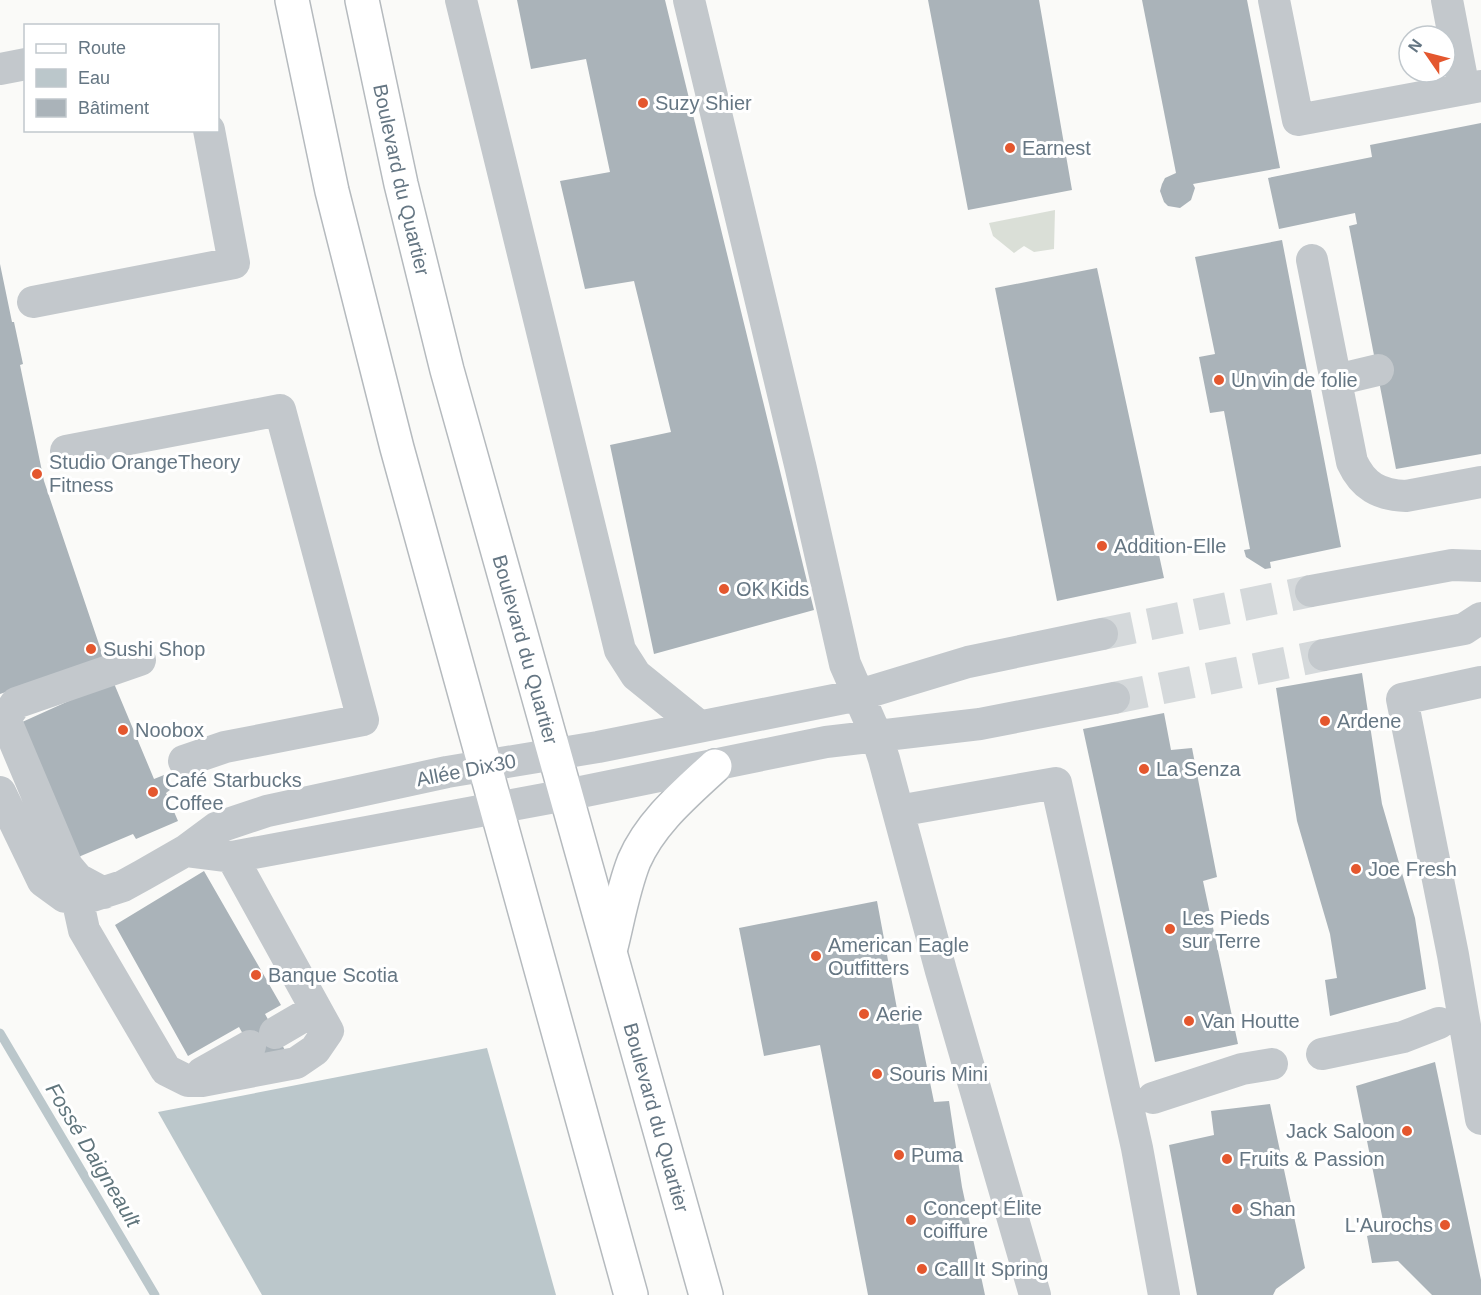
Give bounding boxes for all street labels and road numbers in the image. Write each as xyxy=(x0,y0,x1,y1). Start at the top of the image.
street label: Boulevard du Quartier xyxy=(369,82,434,278)
street label: Boulevard du Quartier xyxy=(488,552,562,747)
street label: Allée Dix30 xyxy=(414,750,518,790)
street label: Boulevard du Quartier xyxy=(619,1020,693,1215)

